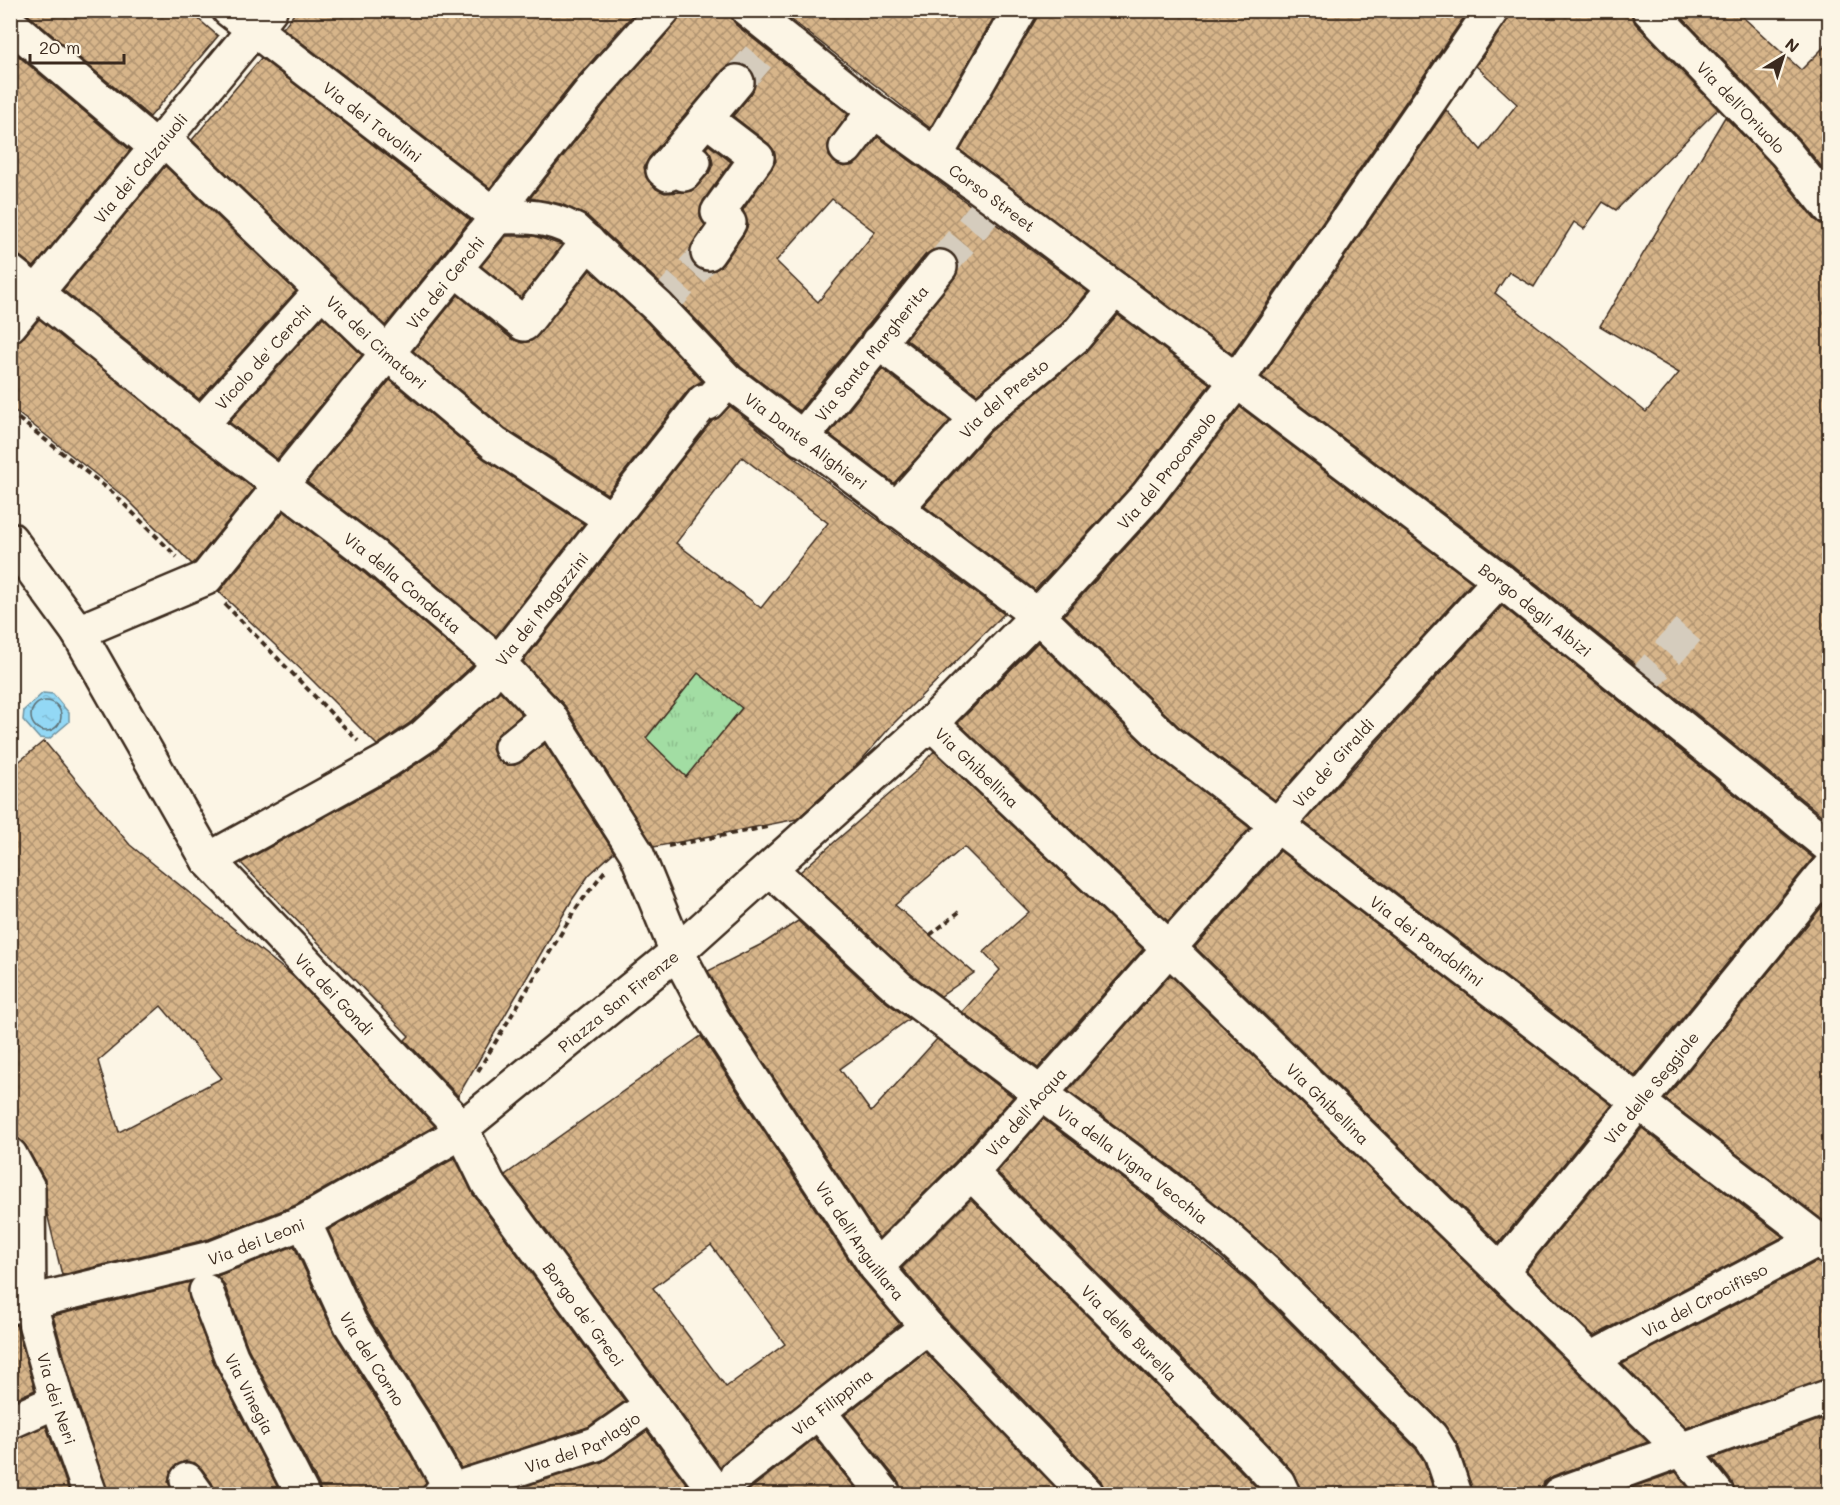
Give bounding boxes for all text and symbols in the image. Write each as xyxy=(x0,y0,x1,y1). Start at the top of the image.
scale bar xyxy=(30,27,124,65)
north arrow xyxy=(1753,27,1813,87)
text: N xyxy=(1781,33,1804,57)
text: 20 m xyxy=(39,35,80,59)
street label: Via dell'Oriuolo xyxy=(1693,56,1791,157)
street label: Via dei Tavolini xyxy=(319,76,427,166)
street label: Via dei Calzaiuoli xyxy=(88,108,192,227)
street label: Corso Street xyxy=(945,158,1040,236)
street label: Via dei Cerchi xyxy=(401,231,488,333)
street label: Via Santa Margherita xyxy=(809,280,932,425)
street label: Via dei Cimatori xyxy=(322,290,432,393)
street label: Vicolo de' Cerchi xyxy=(210,299,315,413)
street label: Via del Presto xyxy=(954,353,1052,442)
street label: Via Dante Alighieri xyxy=(741,387,872,494)
street label: Via del Proconsolo xyxy=(1112,407,1220,533)
street label: Via della Condotta xyxy=(340,527,467,637)
street label: Via dei Magazzini xyxy=(490,547,592,670)
street label: Borgo degli Albizi xyxy=(1475,558,1597,661)
street label: Via de' Giraldi xyxy=(1287,713,1378,811)
street label: Via Ghibellina xyxy=(931,722,1024,812)
street label: Via dei Pandolfini xyxy=(1366,890,1488,990)
street label: Piazza San Firenze xyxy=(553,945,682,1056)
street label: Via dei Gondi xyxy=(291,948,379,1039)
street label: Via delle Seggiole xyxy=(1599,1027,1703,1148)
street label: Via Ghibellina xyxy=(1282,1058,1374,1148)
street label: Via dell'Acqua xyxy=(981,1062,1070,1160)
street label: Via della Vigna Vecchia xyxy=(1053,1099,1213,1228)
street label: Via dell'Anguillara xyxy=(812,1177,910,1304)
street label: Via dei Leoni xyxy=(206,1212,307,1269)
street label: Borgo de' Greci xyxy=(539,1258,630,1370)
street label: Via del Crocifisso xyxy=(1638,1258,1771,1341)
street label: Via delle Burella xyxy=(1077,1280,1183,1385)
street label: Via del Corno xyxy=(336,1308,410,1409)
street label: Via dei Neri xyxy=(33,1350,82,1447)
street label: Via Vinegia xyxy=(221,1350,280,1438)
street label: Via Filippina xyxy=(787,1363,876,1439)
street label: Via del Parlagio xyxy=(522,1406,644,1477)

